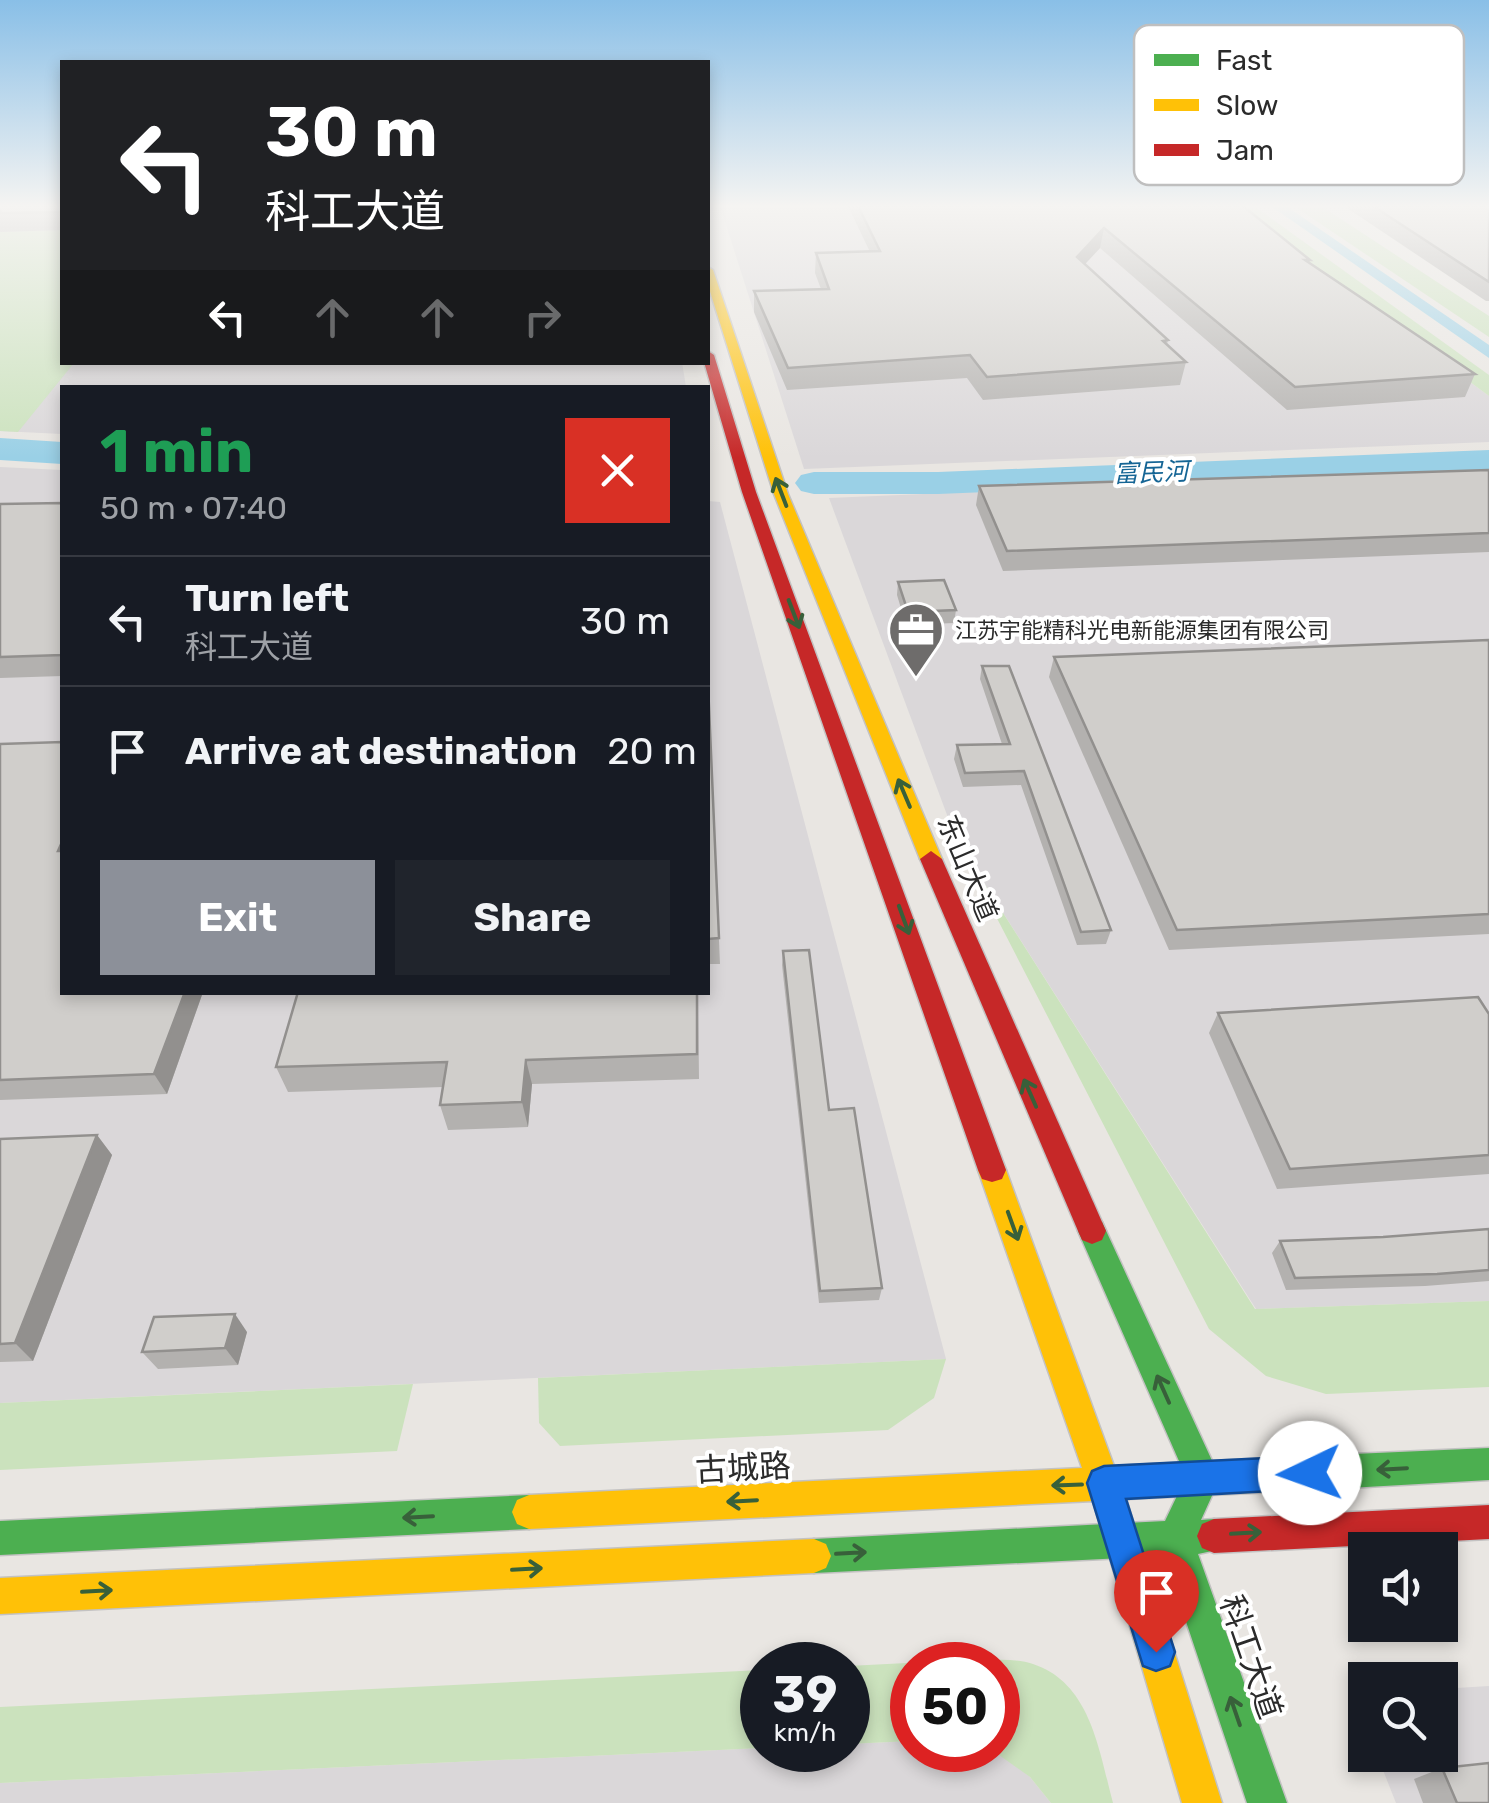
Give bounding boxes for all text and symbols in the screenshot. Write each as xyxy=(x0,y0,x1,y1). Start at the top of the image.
legend xyxy=(1134,25,1464,185)
text: Fast xyxy=(1216,44,1272,77)
text: Slow xyxy=(1216,89,1278,122)
text: 30 m xyxy=(265,91,438,174)
icon: left xyxy=(100,100,230,230)
text: Jam xyxy=(1216,134,1274,167)
text: 科工大道 xyxy=(265,185,445,238)
icon: left xyxy=(200,290,255,345)
icon: ahead xyxy=(305,290,360,345)
icon: ahead xyxy=(410,290,465,345)
icon: right xyxy=(515,290,570,345)
text: 1 min xyxy=(100,416,253,487)
button: close xyxy=(565,418,670,523)
water label: 富民河 xyxy=(1113,457,1193,488)
one-way arrow xyxy=(771,478,789,509)
text: 50 m · 07:40 xyxy=(100,489,287,527)
text: Turn left xyxy=(185,575,349,621)
icon: left xyxy=(100,594,155,649)
one-way arrow xyxy=(786,597,804,628)
text: 30 m xyxy=(580,598,670,644)
office icon: 江苏宇能精科光电新能源集团有限公司 xyxy=(886,600,946,679)
place label: 江苏宇能精科光电新能源集团有限公司 xyxy=(955,617,1329,644)
text: 科工大道 xyxy=(185,628,313,666)
icon: arrive xyxy=(100,724,155,779)
text: Arrive at destination xyxy=(185,728,577,774)
text: 20 m xyxy=(607,728,697,774)
one-way arrow xyxy=(893,778,911,809)
street label: 东山大道 xyxy=(930,810,1005,926)
button: Exit xyxy=(100,860,375,975)
button: Share xyxy=(395,860,670,975)
one-way arrow xyxy=(896,903,914,934)
one-way arrow xyxy=(1020,1078,1039,1108)
one-way arrow xyxy=(1005,1209,1023,1240)
one-way arrow xyxy=(1153,1375,1172,1405)
position arrow xyxy=(1258,1421,1362,1525)
street label: 古城路 xyxy=(694,1447,792,1489)
one-way arrow xyxy=(1376,1459,1408,1478)
one-way arrow xyxy=(1051,1475,1084,1494)
one-way arrow xyxy=(727,1491,759,1510)
one-way arrow xyxy=(402,1508,434,1527)
one-way arrow xyxy=(1229,1523,1261,1542)
map controls xyxy=(1348,1532,1458,1772)
button: sound xyxy=(1348,1532,1458,1642)
one-way arrow xyxy=(835,1543,867,1562)
pin xyxy=(1114,1550,1199,1653)
one-way arrow xyxy=(510,1559,542,1578)
icon: arrive xyxy=(1129,1565,1184,1620)
one-way arrow xyxy=(81,1581,113,1600)
street label: 科工大道 xyxy=(1212,1590,1290,1724)
speed limit sign: 50 xyxy=(890,1642,1020,1772)
button: search xyxy=(1348,1662,1458,1772)
text: 39 xyxy=(773,1665,838,1725)
one-way arrow xyxy=(1225,1695,1243,1727)
text: km/h xyxy=(774,1718,836,1747)

